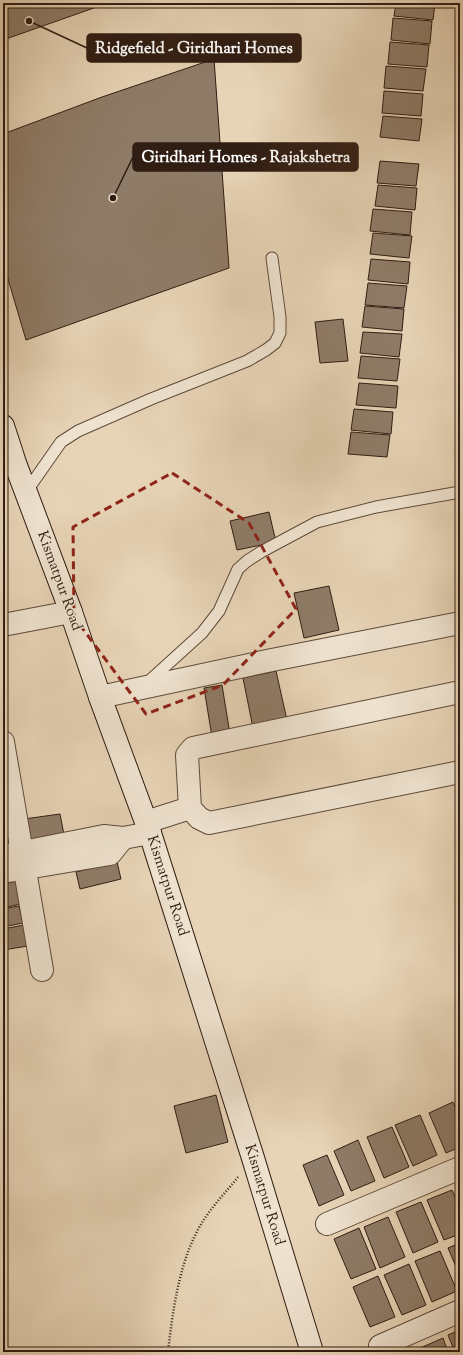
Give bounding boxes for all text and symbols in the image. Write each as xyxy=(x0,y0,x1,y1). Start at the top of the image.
callout: Ridgefield - Giridhari Homes xyxy=(87,34,301,62)
text: Ridgefield - Giridhari Homes xyxy=(95,38,293,61)
callout: Giridhari Homes - Rajakshetra xyxy=(133,143,358,171)
text: Giridhari Homes - Rajakshetra xyxy=(141,147,351,170)
street label: Kismatpur Road xyxy=(31,528,87,634)
street label: Kismatpur Road xyxy=(141,833,193,940)
street label: Kismatpur Road xyxy=(239,1142,290,1249)

